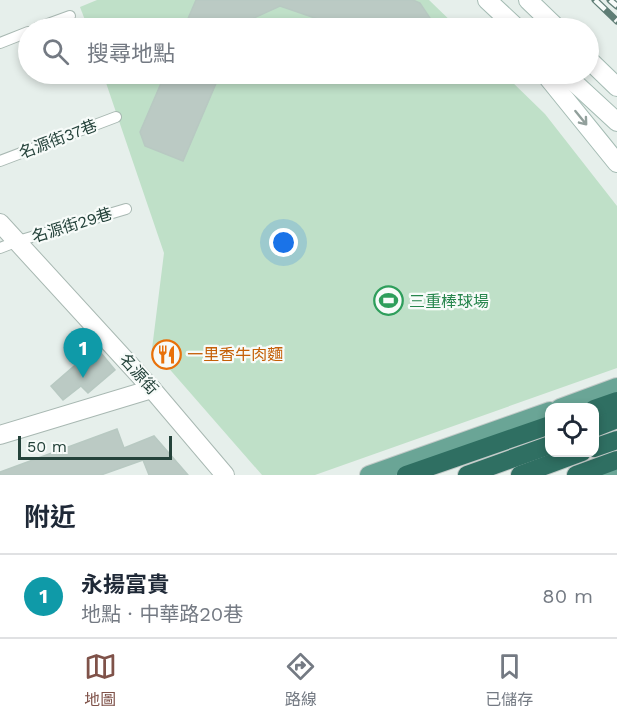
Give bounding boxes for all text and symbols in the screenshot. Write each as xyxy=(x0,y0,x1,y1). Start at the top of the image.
search box xyxy=(18,18,599,84)
icon: search xyxy=(39,35,72,68)
text: 搜尋地點 xyxy=(87,41,175,66)
one-way arrow xyxy=(574,110,588,125)
street label: 名源街37巷 xyxy=(16,115,100,163)
street label: 名源街29巷 xyxy=(29,204,115,246)
your location xyxy=(269,228,298,257)
sports icon: 三重棒球場 xyxy=(372,285,404,317)
place label: 三重棒球場 xyxy=(409,292,489,311)
pin: 1 xyxy=(64,328,103,378)
restaurant icon: 一里香牛肉麵 xyxy=(150,338,182,370)
place label: 一里香牛肉麵 xyxy=(187,345,283,364)
street label: 名源街 xyxy=(116,350,162,398)
map controls xyxy=(545,403,599,457)
button: locate xyxy=(545,403,599,457)
scale bar xyxy=(18,433,172,460)
text: 50 m xyxy=(27,437,67,456)
text: 附近 xyxy=(24,502,76,532)
text: 永揚富貴 xyxy=(81,572,169,597)
text: 1 xyxy=(39,584,48,608)
text: 80 m xyxy=(542,584,593,608)
text: 地點 · 中華路20巷 xyxy=(81,602,243,626)
tab: 地圖 xyxy=(84,650,117,710)
tab: 路線 xyxy=(284,650,317,710)
tab: 已儲存 xyxy=(485,650,533,710)

